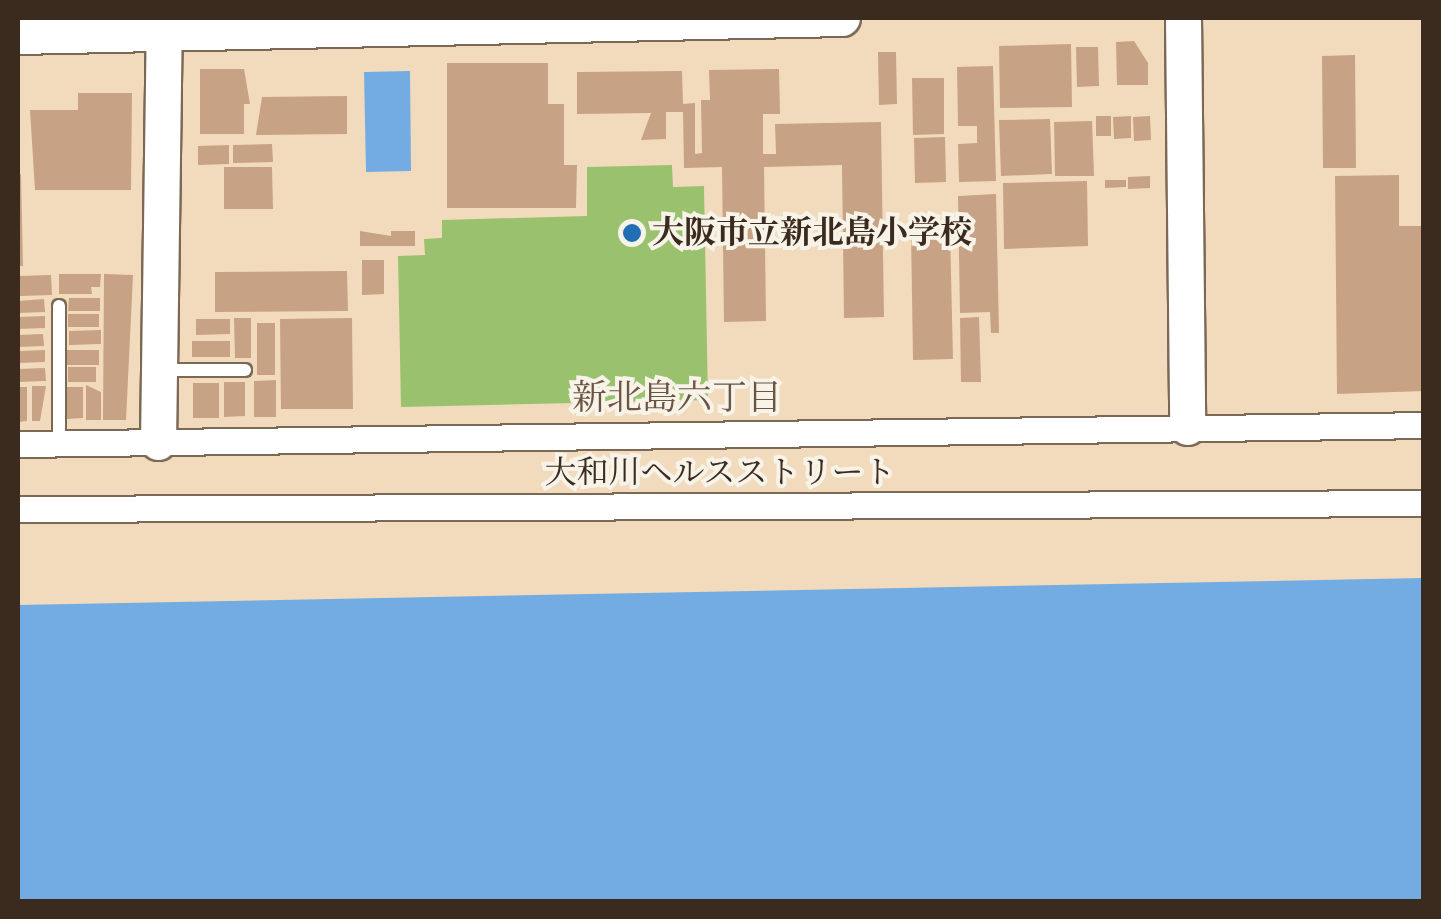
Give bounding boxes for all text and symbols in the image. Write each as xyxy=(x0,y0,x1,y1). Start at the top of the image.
place label: 大阪市立新北島小学校 xyxy=(652,214,972,252)
marker: 大阪市立新北島小学校 xyxy=(621,222,643,244)
district label: 新北島六丁目 xyxy=(572,377,782,419)
street label: 大和川ヘルスストリート xyxy=(544,454,896,492)

